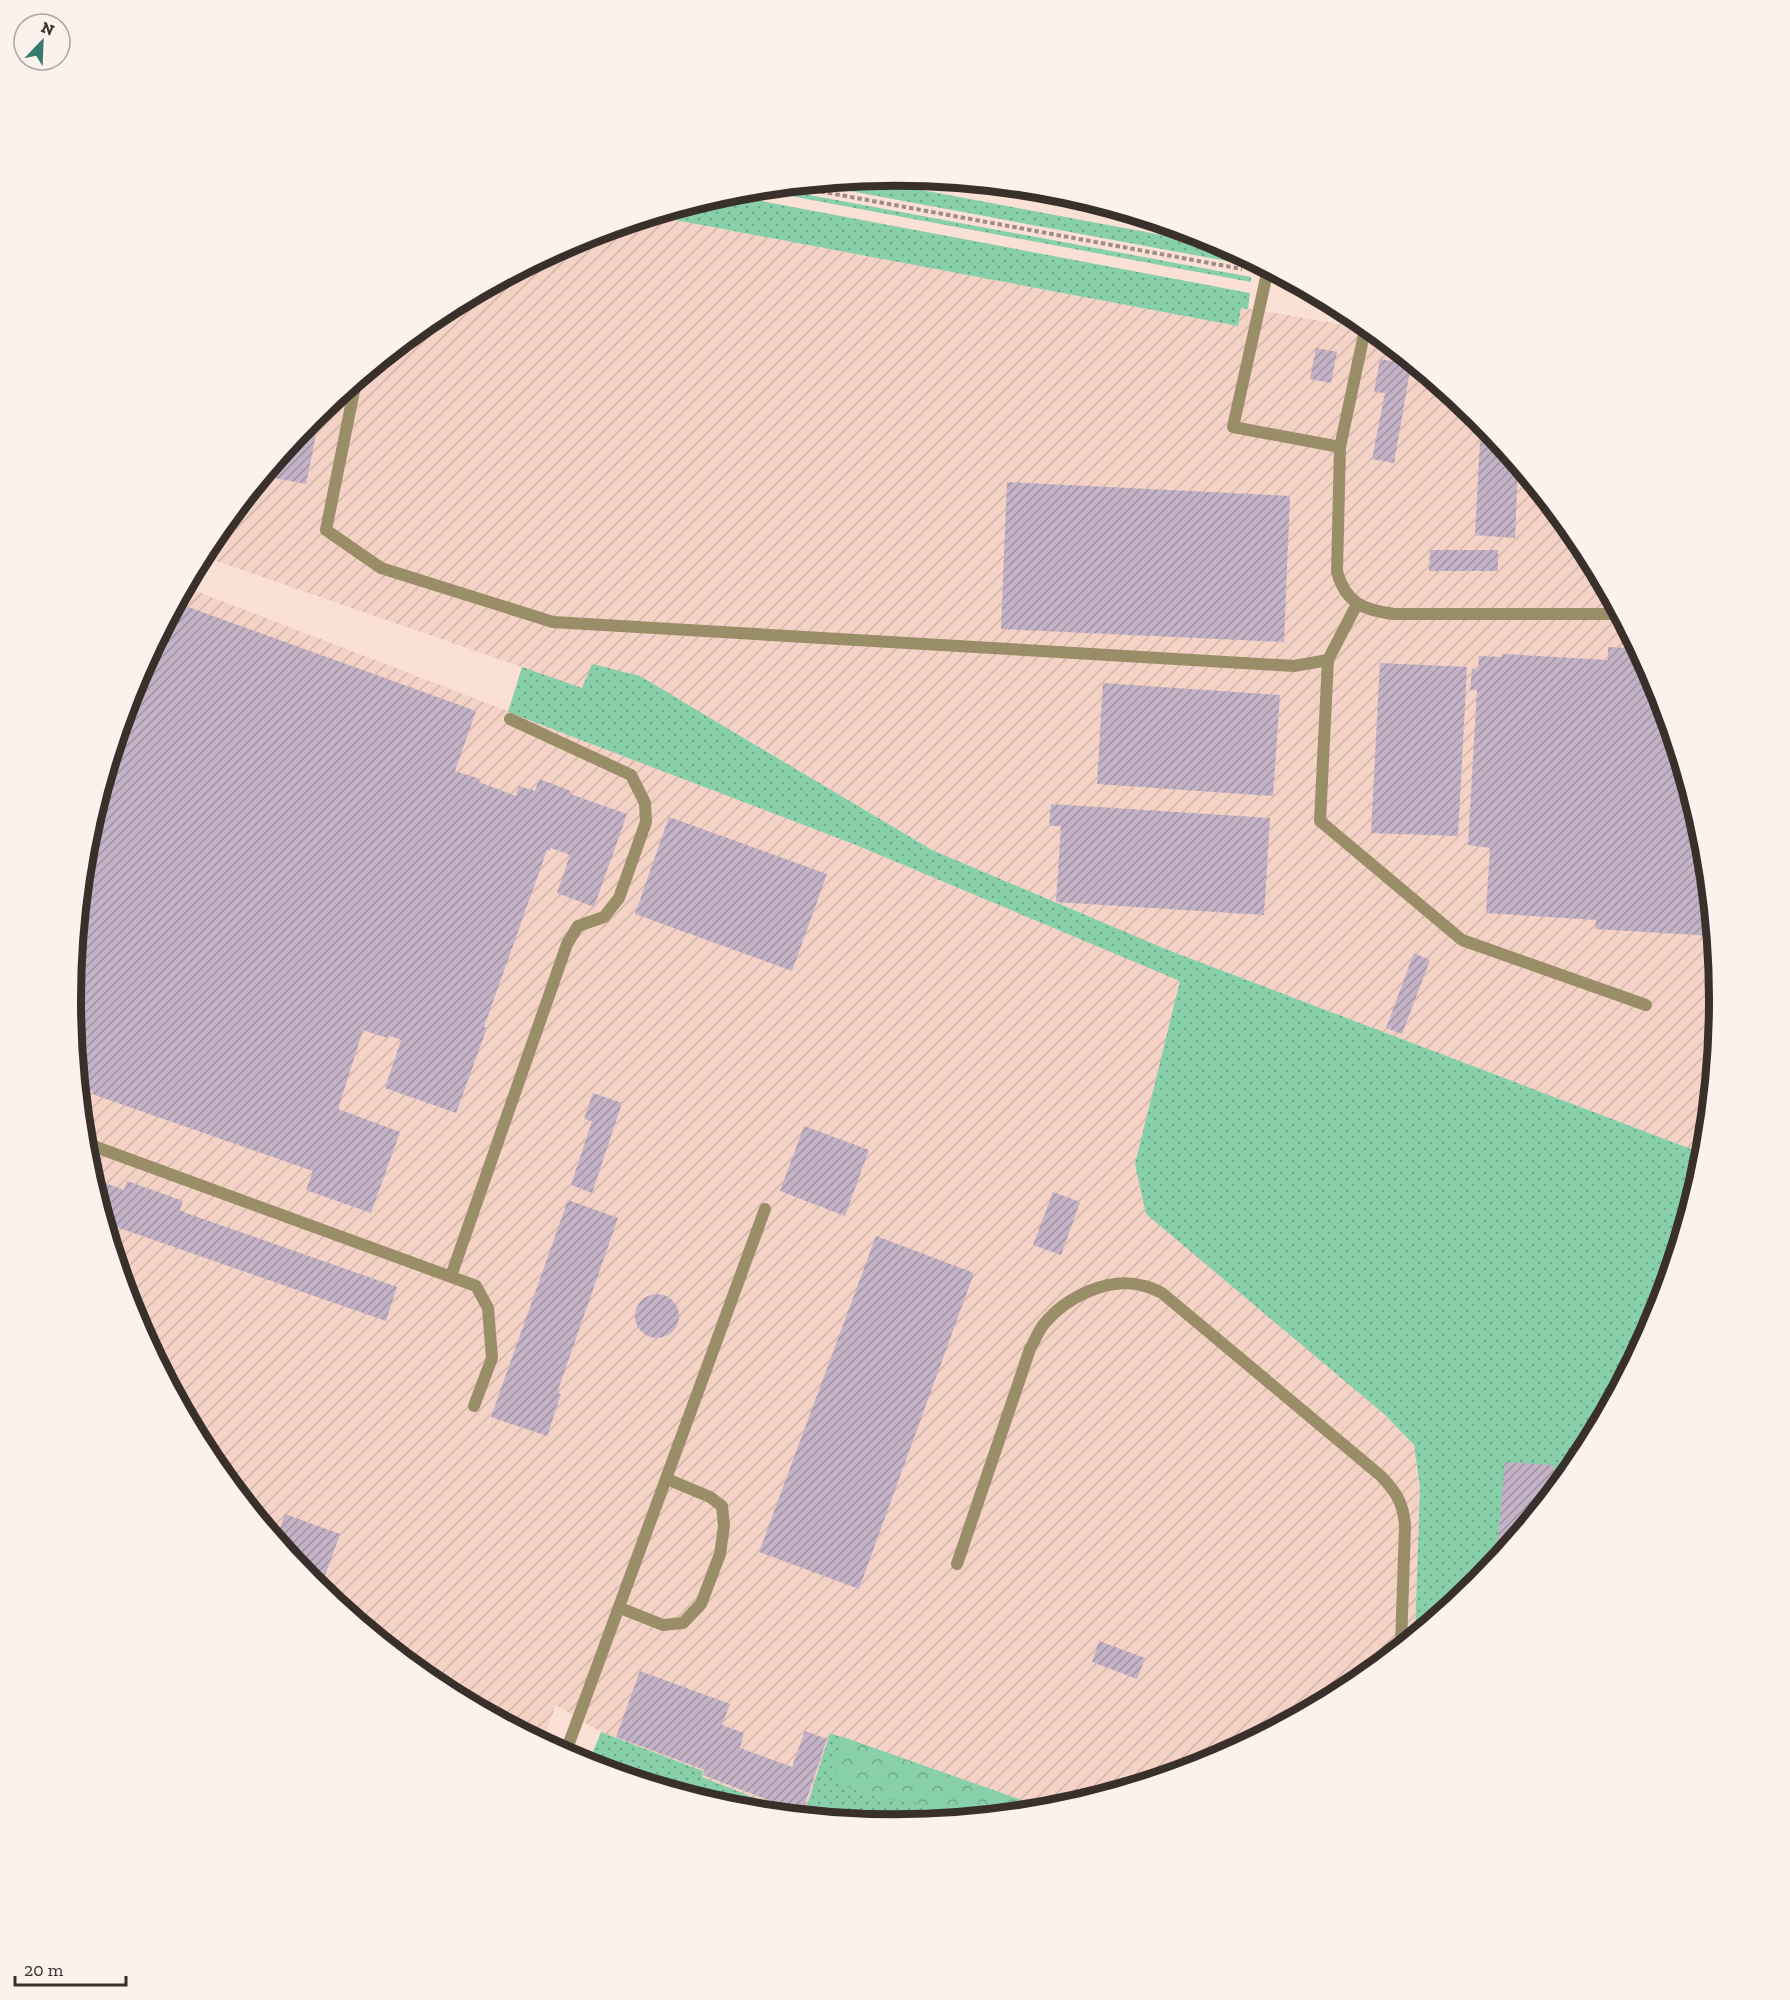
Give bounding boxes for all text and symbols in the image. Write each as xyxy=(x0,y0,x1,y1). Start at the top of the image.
north arrow xyxy=(12,12,72,72)
text: N xyxy=(38,18,57,40)
scale bar xyxy=(15,1949,126,1987)
text: 20 m xyxy=(24,1959,64,1981)

